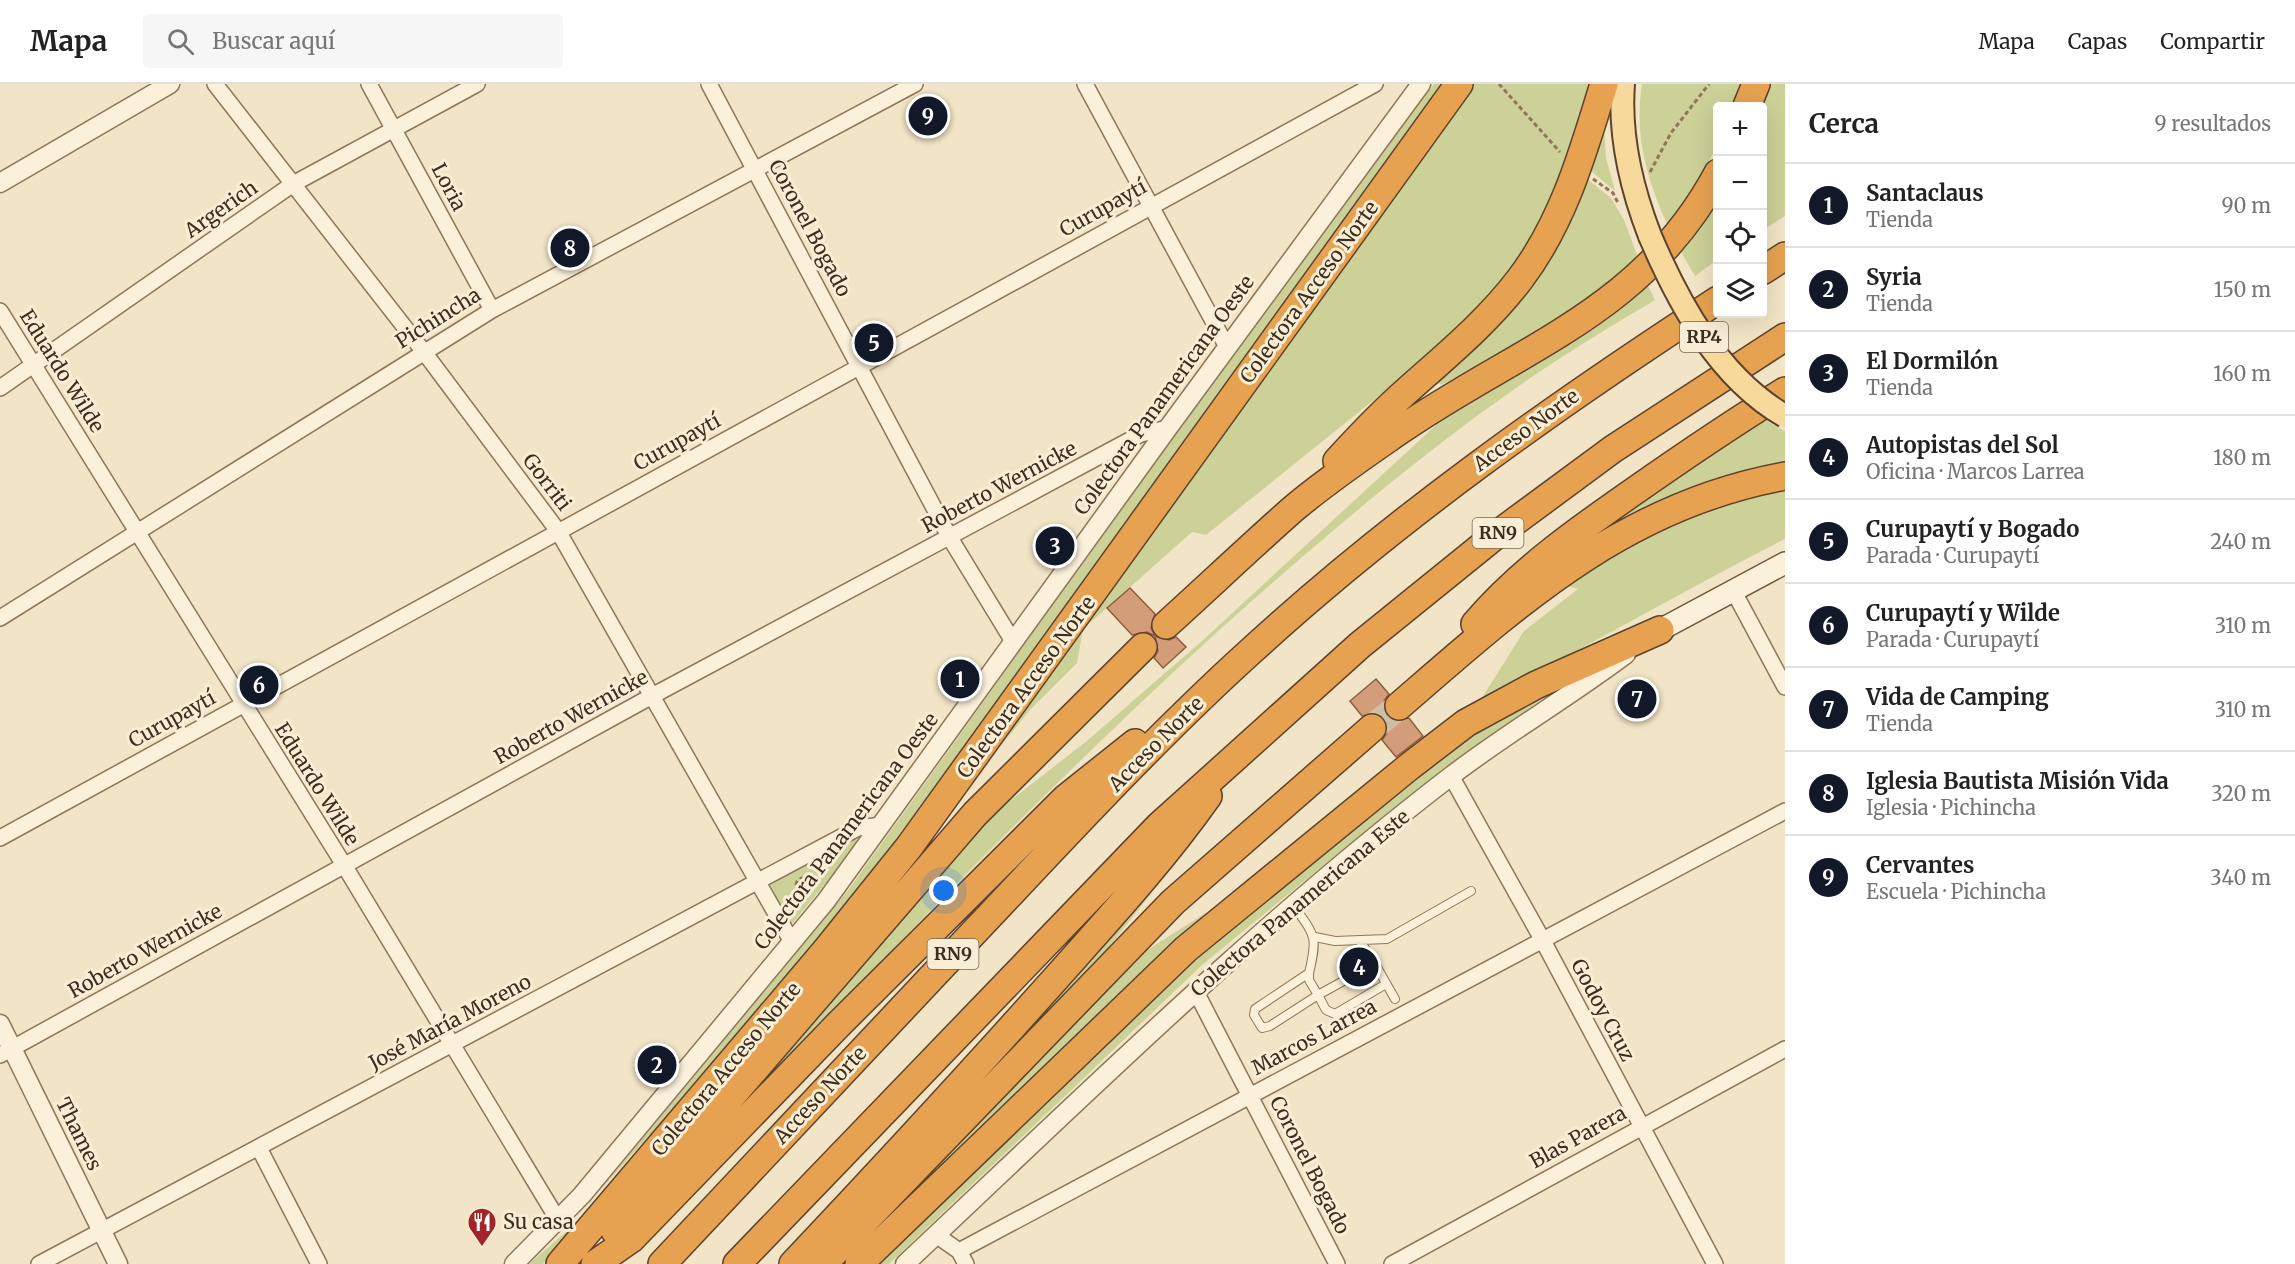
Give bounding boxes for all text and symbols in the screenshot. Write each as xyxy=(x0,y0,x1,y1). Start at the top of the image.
search box xyxy=(143,14,563,68)
text: Mapa xyxy=(30,23,107,59)
icon: search xyxy=(164,25,197,58)
text: Buscar aquí xyxy=(212,27,335,55)
text: Mapa xyxy=(1978,28,2035,55)
text: Capas xyxy=(2068,28,2127,55)
text: Compartir xyxy=(2160,28,2265,55)
pin: 9 xyxy=(908,93,948,138)
map controls xyxy=(1713,102,1767,318)
button: + xyxy=(1713,102,1767,156)
text: Cerca xyxy=(1809,107,1879,140)
text: 9 resultados xyxy=(2155,111,2271,136)
street label: Coronel Bogado xyxy=(764,155,857,301)
button: − xyxy=(1713,156,1767,210)
street label: Loria xyxy=(427,159,472,215)
street label: Curupaytí xyxy=(1055,173,1151,242)
street label: Argerich xyxy=(179,174,262,243)
text: Santaclaus xyxy=(1866,179,1984,207)
text: 1 xyxy=(1824,193,1833,218)
text: 90 m xyxy=(2221,193,2271,218)
street label: Colectora Acceso Norte xyxy=(1234,196,1383,388)
text: Tienda xyxy=(1866,207,1933,232)
button: locate xyxy=(1713,210,1767,264)
pin: 8 xyxy=(550,226,590,270)
text: Syria xyxy=(1866,263,1922,291)
button: layers xyxy=(1713,264,1767,318)
street label: Colectora Panamericana Oeste xyxy=(1068,270,1259,519)
text: 2 xyxy=(1823,277,1834,302)
text: 150 m xyxy=(2214,277,2271,302)
street label: Pichincha xyxy=(391,281,485,354)
text: Tienda xyxy=(1866,291,1933,316)
street label: Eduardo Wilde xyxy=(15,305,110,437)
pin: 5 xyxy=(854,320,894,366)
road number: RP4 xyxy=(1680,322,1728,352)
text: El Dormilón xyxy=(1866,347,1998,375)
text: 3 xyxy=(1823,361,1834,386)
text: 160 m xyxy=(2213,361,2271,386)
text: Tienda xyxy=(1866,375,1933,400)
street label: Acceso Norte xyxy=(1467,383,1583,477)
street label: Curupaytí xyxy=(629,407,725,476)
text: Autopistas del Sol xyxy=(1866,431,2059,459)
street label: Roberto Wernicke xyxy=(917,435,1081,538)
text: 4 xyxy=(1822,445,1835,470)
text: 180 m xyxy=(2213,445,2271,470)
street label: Gorriti xyxy=(518,448,577,515)
text: Oficina · Marcos Larrea xyxy=(1866,459,2085,484)
text: Curupaytí y Bogado xyxy=(1866,515,2079,543)
road number: RN9 xyxy=(1472,518,1524,548)
pin: 3 xyxy=(1036,524,1074,568)
text: 5 xyxy=(1823,529,1834,554)
text: 240 m xyxy=(2210,529,2271,554)
text: Parada · Curupaytí xyxy=(1866,543,2039,568)
street label: Colectora Acceso Norte xyxy=(951,591,1100,783)
text: Curupaytí y Wilde xyxy=(1866,599,2060,627)
text: 6 xyxy=(1822,613,1835,638)
text: 310 m xyxy=(2215,613,2271,638)
text: Parada · Curupaytí xyxy=(1866,627,2039,652)
pin: 1 xyxy=(940,656,980,702)
pin: 6 xyxy=(240,662,278,708)
street label: Roberto Wernicke xyxy=(490,664,652,769)
pin: 7 xyxy=(1618,676,1656,722)
text: Vida de Camping xyxy=(1866,683,2049,711)
street label: Curupaytí xyxy=(124,684,220,753)
street label: Acceso Norte xyxy=(1102,691,1208,797)
text: 7 xyxy=(1823,697,1835,722)
text: 310 m xyxy=(2215,697,2271,722)
street label: Colectora Panamericana Oeste xyxy=(748,707,943,954)
text: Tienda xyxy=(1866,711,1933,736)
street label: Eduardo Wilde xyxy=(270,718,365,850)
text: Iglesia Bautista Misión Vida xyxy=(1866,767,2169,795)
text: 8 xyxy=(1822,781,1835,806)
text: 320 m xyxy=(2211,781,2271,806)
text: Iglesia · Pichincha xyxy=(1866,795,2036,820)
street label: Colectora Panamericana Este xyxy=(1185,804,1414,1001)
text: Cervantes xyxy=(1866,851,1974,879)
text: 9 xyxy=(1822,865,1835,890)
text: 340 m xyxy=(2210,865,2271,890)
your location xyxy=(929,876,958,905)
text: Escuela · Pichincha xyxy=(1866,879,2046,904)
street label: Roberto Wernicke xyxy=(64,898,226,1003)
road number: RN9 xyxy=(928,939,978,969)
pin: 4 xyxy=(1340,944,1378,990)
street label: Godoy Cruz xyxy=(1566,954,1641,1065)
street label: José María Moreno xyxy=(363,968,535,1075)
street label: Colectora Acceso Norte xyxy=(646,977,806,1161)
street label: Marcos Larrea xyxy=(1247,993,1381,1080)
street label: Acceso Norte xyxy=(767,1041,871,1149)
pin: 2 xyxy=(638,1042,676,1088)
street label: Coronel Bogado xyxy=(1265,1092,1356,1238)
street label: Thames xyxy=(51,1093,108,1174)
street label: Blas Parera xyxy=(1525,1100,1631,1173)
restaurant icon: Su casa xyxy=(466,1206,498,1248)
place label: Su casa xyxy=(503,1209,574,1234)

